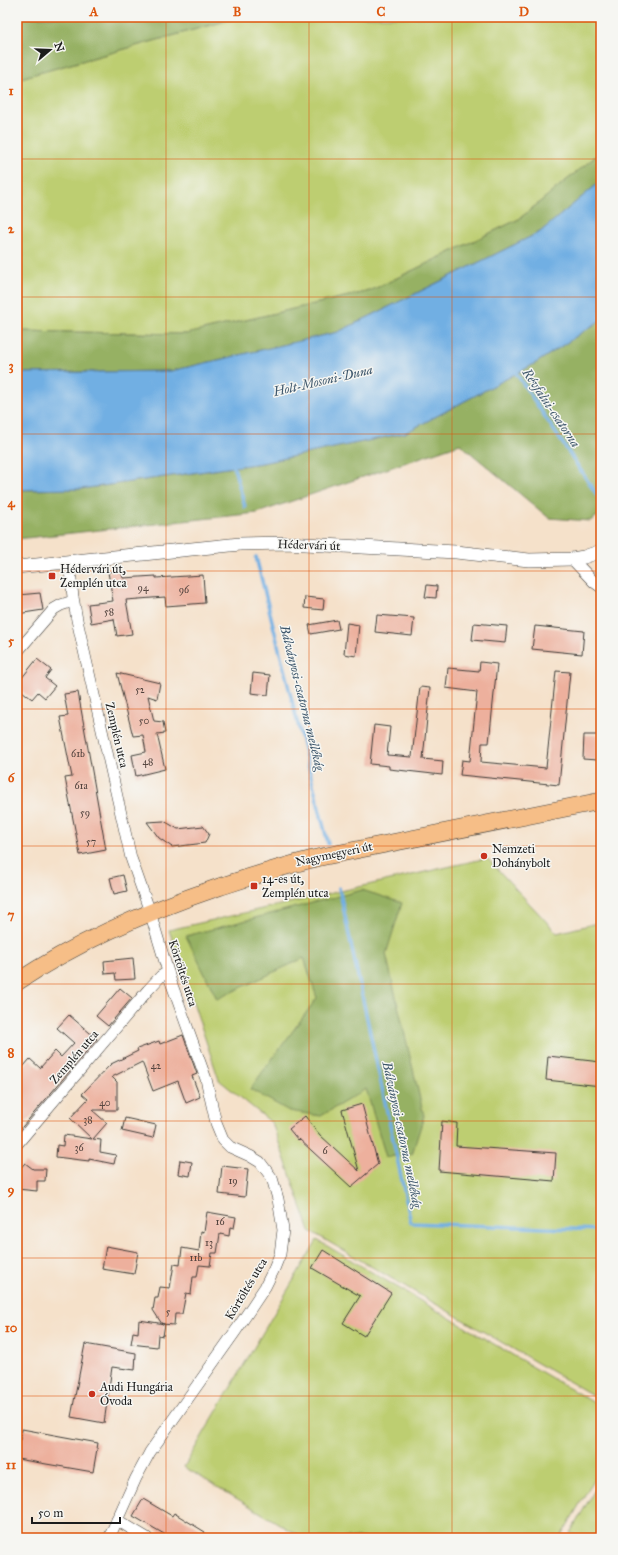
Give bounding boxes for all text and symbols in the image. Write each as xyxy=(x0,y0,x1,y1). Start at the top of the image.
text: A xyxy=(89,4,99,20)
text: B xyxy=(233,4,242,20)
text: C xyxy=(377,4,386,20)
text: D xyxy=(519,4,529,20)
north arrow xyxy=(30,30,70,70)
text: N xyxy=(51,40,67,54)
text: 1 xyxy=(8,83,14,99)
text: 2 xyxy=(8,221,15,237)
text: 3 xyxy=(8,358,14,374)
water label: Holt-Mosoni-Duna xyxy=(271,362,374,400)
water label: Révfalui-csatorna xyxy=(518,365,583,451)
text: 4 xyxy=(7,495,15,511)
street label: Hédervári út xyxy=(277,537,341,553)
place label: Hédervári út, Zemplén utca xyxy=(60,562,127,590)
marker: Hédervári út, Zemplén utca xyxy=(47,571,57,581)
house number: 94 xyxy=(138,582,149,594)
house number: 96 xyxy=(179,584,190,596)
house number: 58 xyxy=(104,606,114,618)
water label: Bálványosi-csatorna mellékág xyxy=(276,623,328,773)
text: 5 xyxy=(8,633,15,649)
house number: 52 xyxy=(135,684,145,696)
street label: Zemplén utca xyxy=(103,701,132,770)
house number: 50 xyxy=(139,715,149,727)
house number: 61b xyxy=(71,748,85,760)
house number: 48 xyxy=(143,756,153,768)
text: 6 xyxy=(8,770,16,786)
house number: 61a xyxy=(74,780,88,792)
house number: 59 xyxy=(80,807,90,819)
house number: 57 xyxy=(86,836,96,848)
street label: Nagymegyeri út xyxy=(294,839,375,870)
place label: Nemzeti Dohánybolt xyxy=(492,842,551,870)
marker: Nemzeti Dohánybolt xyxy=(479,851,489,861)
place label: 14-es út, Zemplén utca xyxy=(262,872,329,900)
marker: 14-es út, Zemplén utca xyxy=(249,881,259,891)
text: 7 xyxy=(8,907,15,923)
street label: Körtöltés utca xyxy=(166,938,201,1009)
street label: Zemplén utca xyxy=(47,1027,102,1087)
text: 8 xyxy=(8,1045,15,1061)
water label: Bálványosi-csatorna mellékág xyxy=(378,1059,426,1211)
house number: 42 xyxy=(151,1060,161,1072)
house number: 40 xyxy=(99,1097,111,1109)
house number: 38 xyxy=(83,1114,93,1126)
house number: 36 xyxy=(74,1142,84,1154)
house number: 6 xyxy=(322,1145,328,1157)
house number: 19 xyxy=(228,1175,238,1187)
text: 9 xyxy=(8,1182,15,1198)
house number: 16 xyxy=(215,1216,225,1228)
house number: 13 xyxy=(205,1237,213,1249)
house number: 11b xyxy=(190,1252,203,1264)
street label: Körtöltés utca xyxy=(222,1255,270,1322)
house number: 5 xyxy=(166,1306,171,1318)
text: 10 xyxy=(5,1320,18,1336)
place label: Audi Hungária Óvoda xyxy=(99,1380,174,1408)
marker: Audi Hungária Óvoda xyxy=(87,1389,97,1399)
text: 11 xyxy=(6,1457,16,1473)
scale bar xyxy=(32,1499,120,1525)
text: 50 m xyxy=(38,1506,63,1520)

